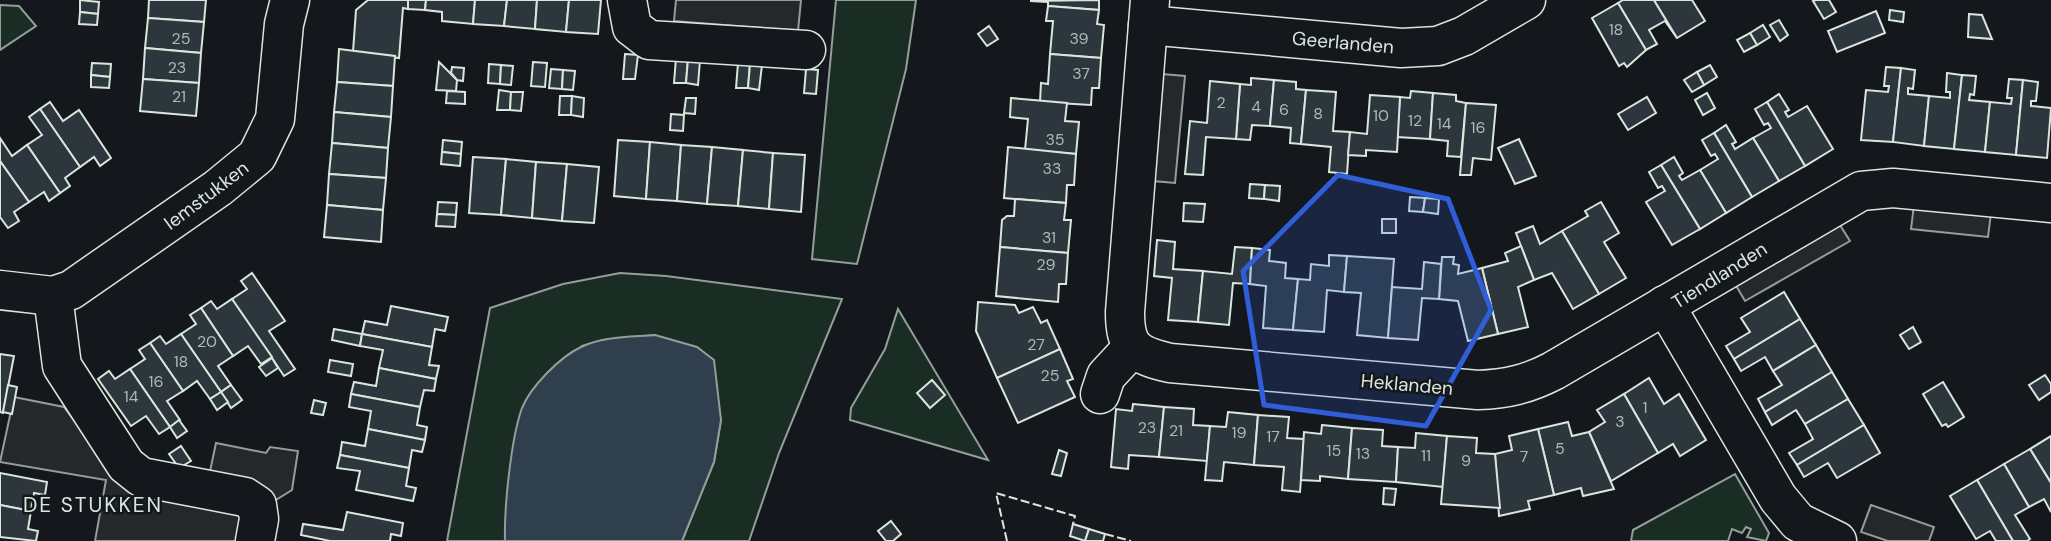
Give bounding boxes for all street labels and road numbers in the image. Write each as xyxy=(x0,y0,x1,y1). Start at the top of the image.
street label: Geerlanden xyxy=(1291,26,1395,59)
street label: Iemstukken xyxy=(159,155,254,235)
street label: Tiendlanden xyxy=(1667,236,1772,315)
street label: Heklanden xyxy=(1360,368,1454,401)

